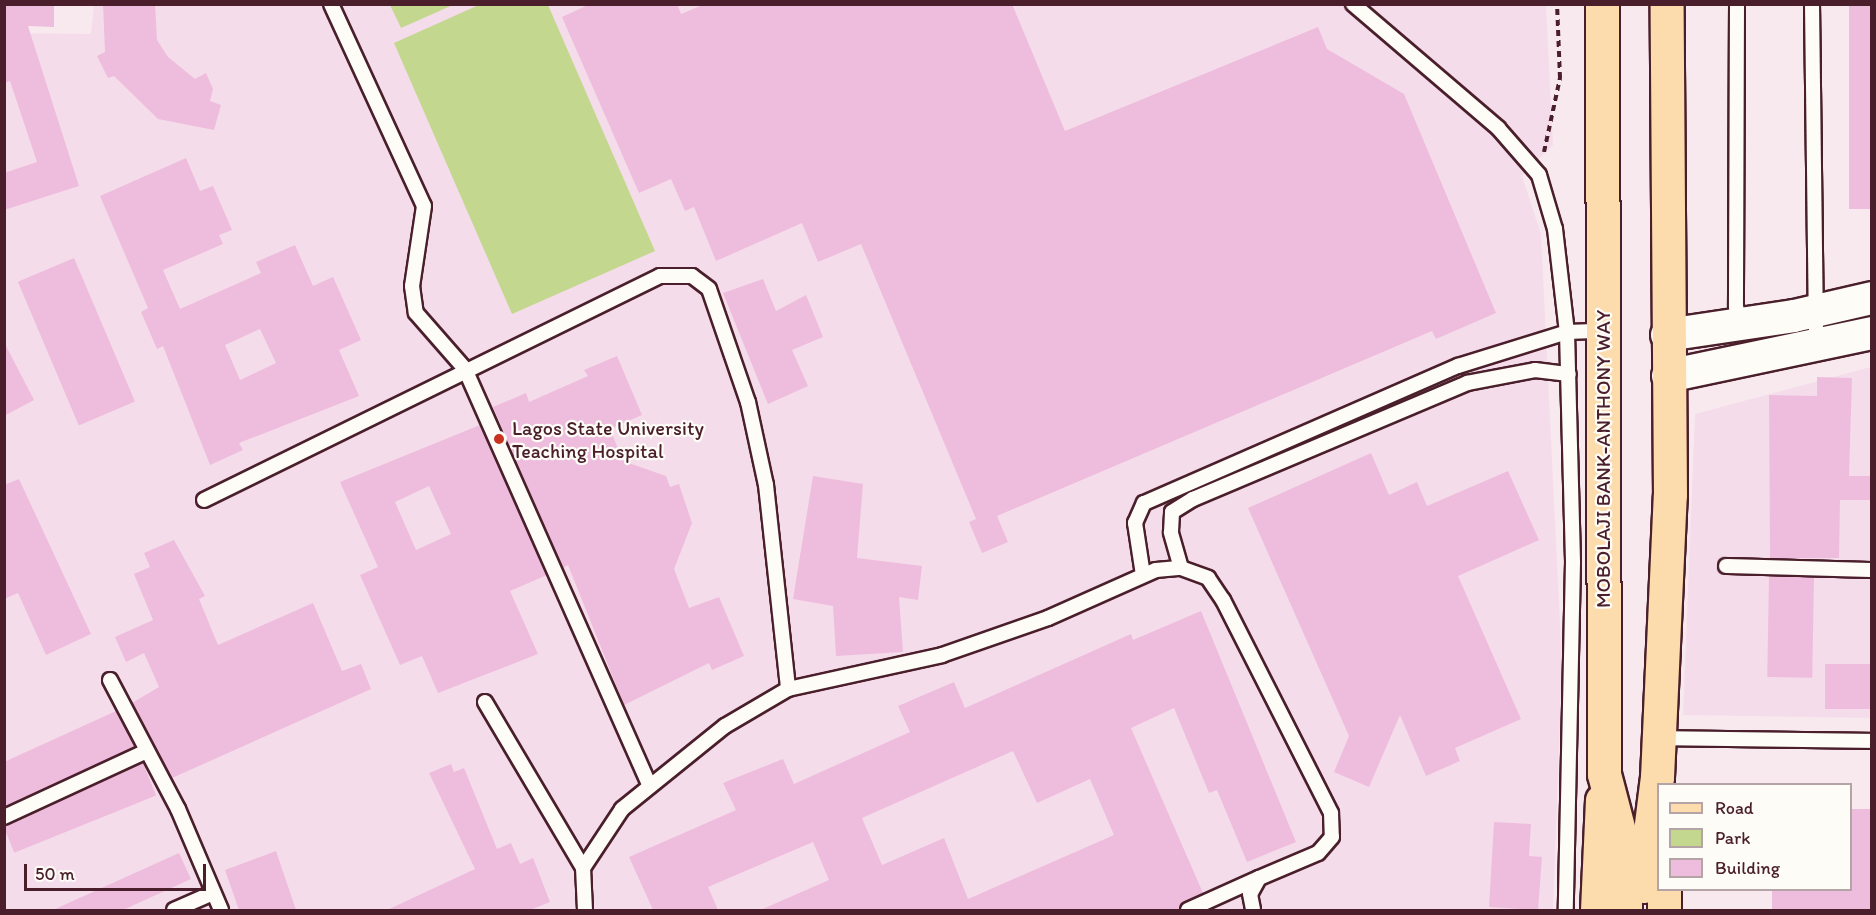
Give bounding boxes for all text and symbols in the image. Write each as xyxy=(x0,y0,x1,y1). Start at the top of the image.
street label: MOBOLAJI BANK-ANTHONY WAY xyxy=(1591,310,1615,608)
place label: Lagos State University Teaching Hospital xyxy=(512,416,704,463)
marker: Lagos State University Teaching Hospital xyxy=(490,430,508,448)
legend xyxy=(1657,783,1852,891)
text: Road xyxy=(1715,797,1754,819)
text: Park xyxy=(1715,827,1750,849)
scale bar xyxy=(27,852,208,890)
text: Building xyxy=(1715,857,1780,879)
text: 50 m xyxy=(35,863,75,885)

